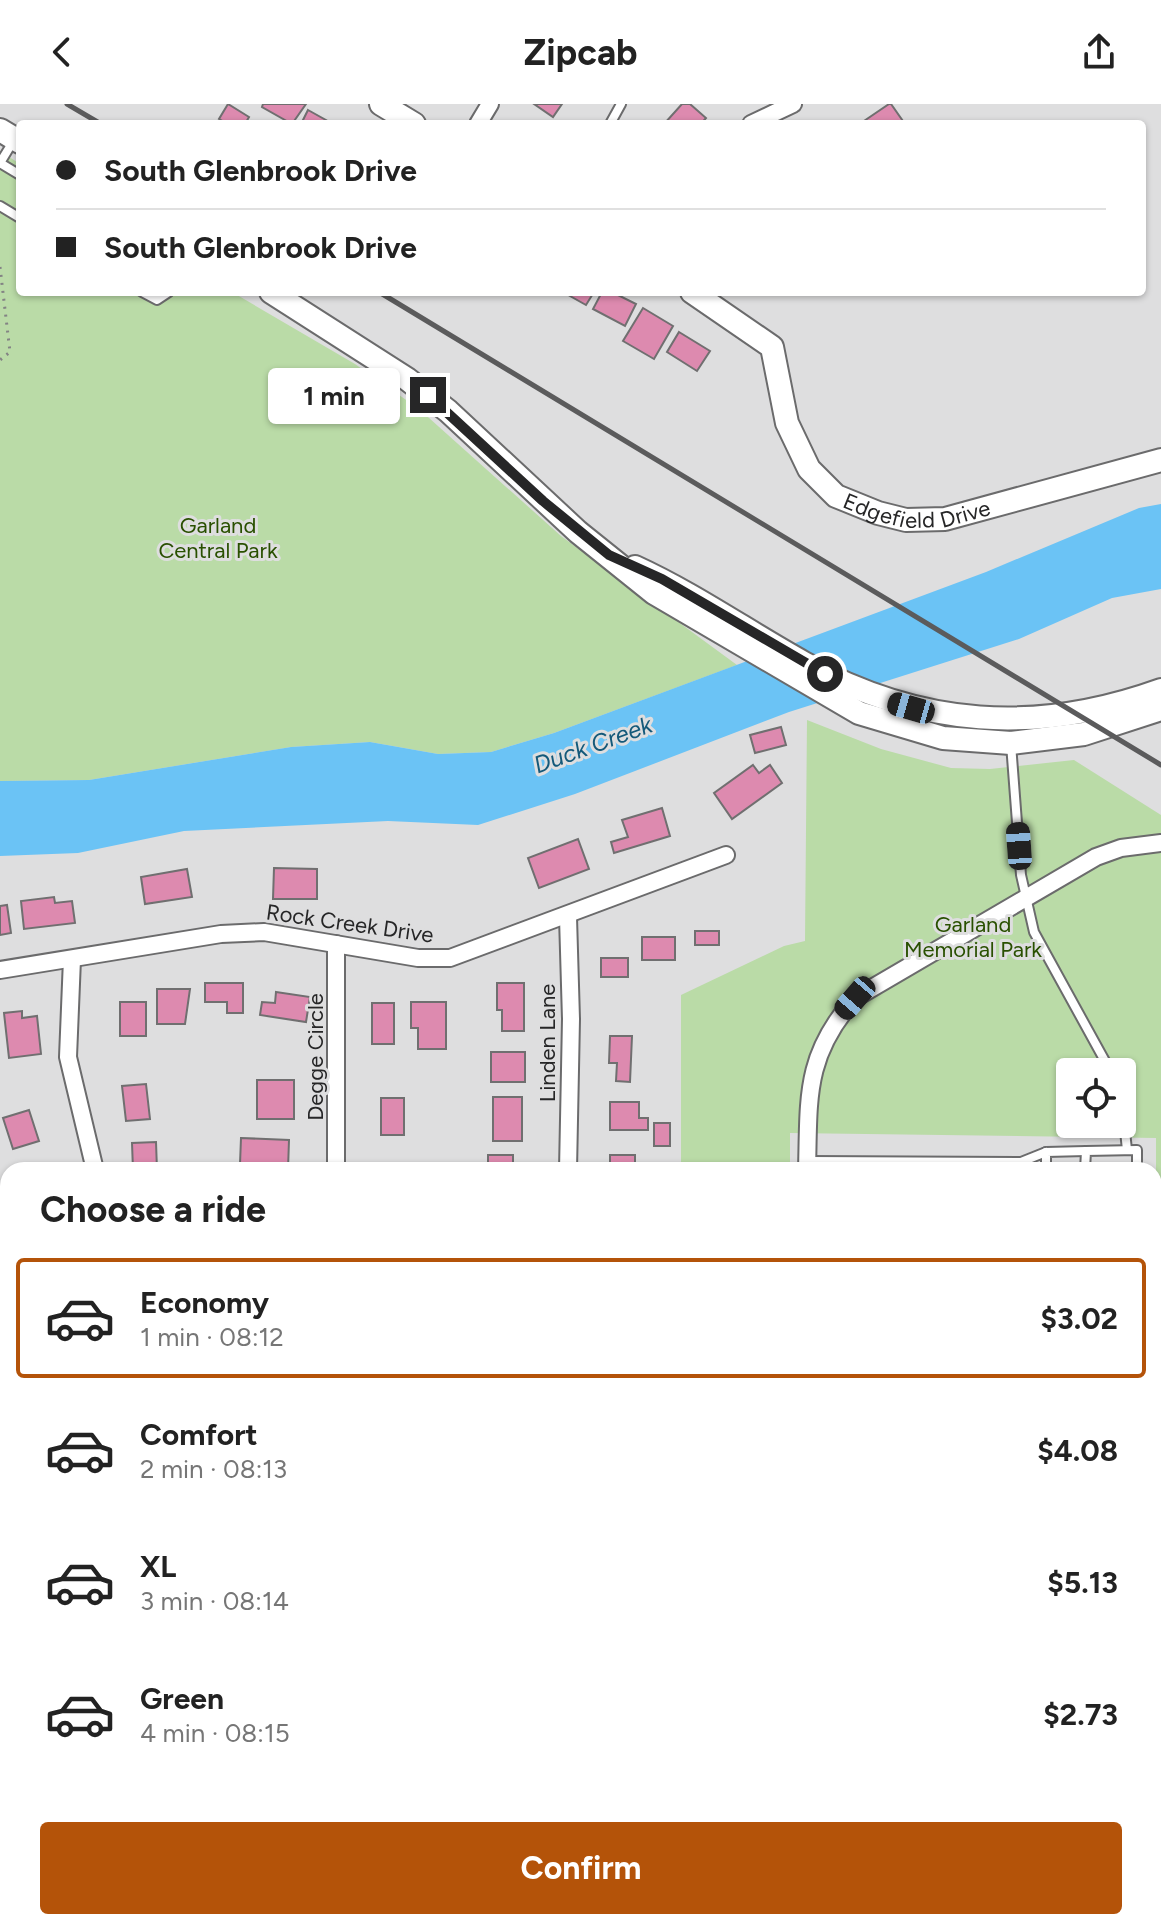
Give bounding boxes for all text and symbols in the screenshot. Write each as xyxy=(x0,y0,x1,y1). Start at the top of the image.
icon: back xyxy=(40,30,84,74)
icon: share xyxy=(1077,30,1121,74)
text: Zipcab xyxy=(523,31,638,74)
text: South Glenbrook Drive xyxy=(104,152,417,189)
text: South Glenbrook Drive xyxy=(104,229,417,266)
callout: 1 min xyxy=(268,367,400,423)
route end xyxy=(410,377,446,413)
text: 1 min xyxy=(303,380,365,412)
street label: Edgefield Drive xyxy=(839,487,993,534)
park label: Garland Central Park xyxy=(158,512,278,564)
route start xyxy=(807,656,843,692)
car xyxy=(885,690,937,726)
water label: Duck Creek xyxy=(530,709,657,779)
car xyxy=(1005,821,1033,871)
street label: Rock Creek Drive xyxy=(264,898,435,949)
park label: Garland Memorial Park xyxy=(904,911,1042,963)
car xyxy=(830,972,880,1024)
street label: Linden Lane xyxy=(534,984,561,1102)
street label: Degge Circle xyxy=(302,993,329,1121)
map controls xyxy=(1056,1058,1136,1138)
button: locate xyxy=(1056,1058,1136,1138)
text: Choose a ride xyxy=(40,1188,266,1231)
icon: car xyxy=(44,1282,116,1354)
text: Economy xyxy=(140,1284,269,1321)
text: $3.02 xyxy=(1040,1300,1118,1337)
text: 1 min · 08:12 xyxy=(140,1321,284,1353)
icon: car xyxy=(44,1414,116,1486)
text: Comfort xyxy=(140,1416,258,1453)
text: $4.08 xyxy=(1037,1432,1118,1469)
text: 2 min · 08:13 xyxy=(140,1453,287,1485)
icon: car xyxy=(44,1546,116,1618)
text: XL xyxy=(140,1548,176,1585)
text: $5.13 xyxy=(1047,1564,1118,1601)
text: 3 min · 08:14 xyxy=(140,1585,289,1617)
icon: car xyxy=(44,1678,116,1750)
text: Green xyxy=(140,1680,224,1717)
text: $2.73 xyxy=(1043,1696,1118,1733)
text: 4 min · 08:15 xyxy=(140,1717,290,1749)
button: Confirm xyxy=(40,1822,1122,1914)

